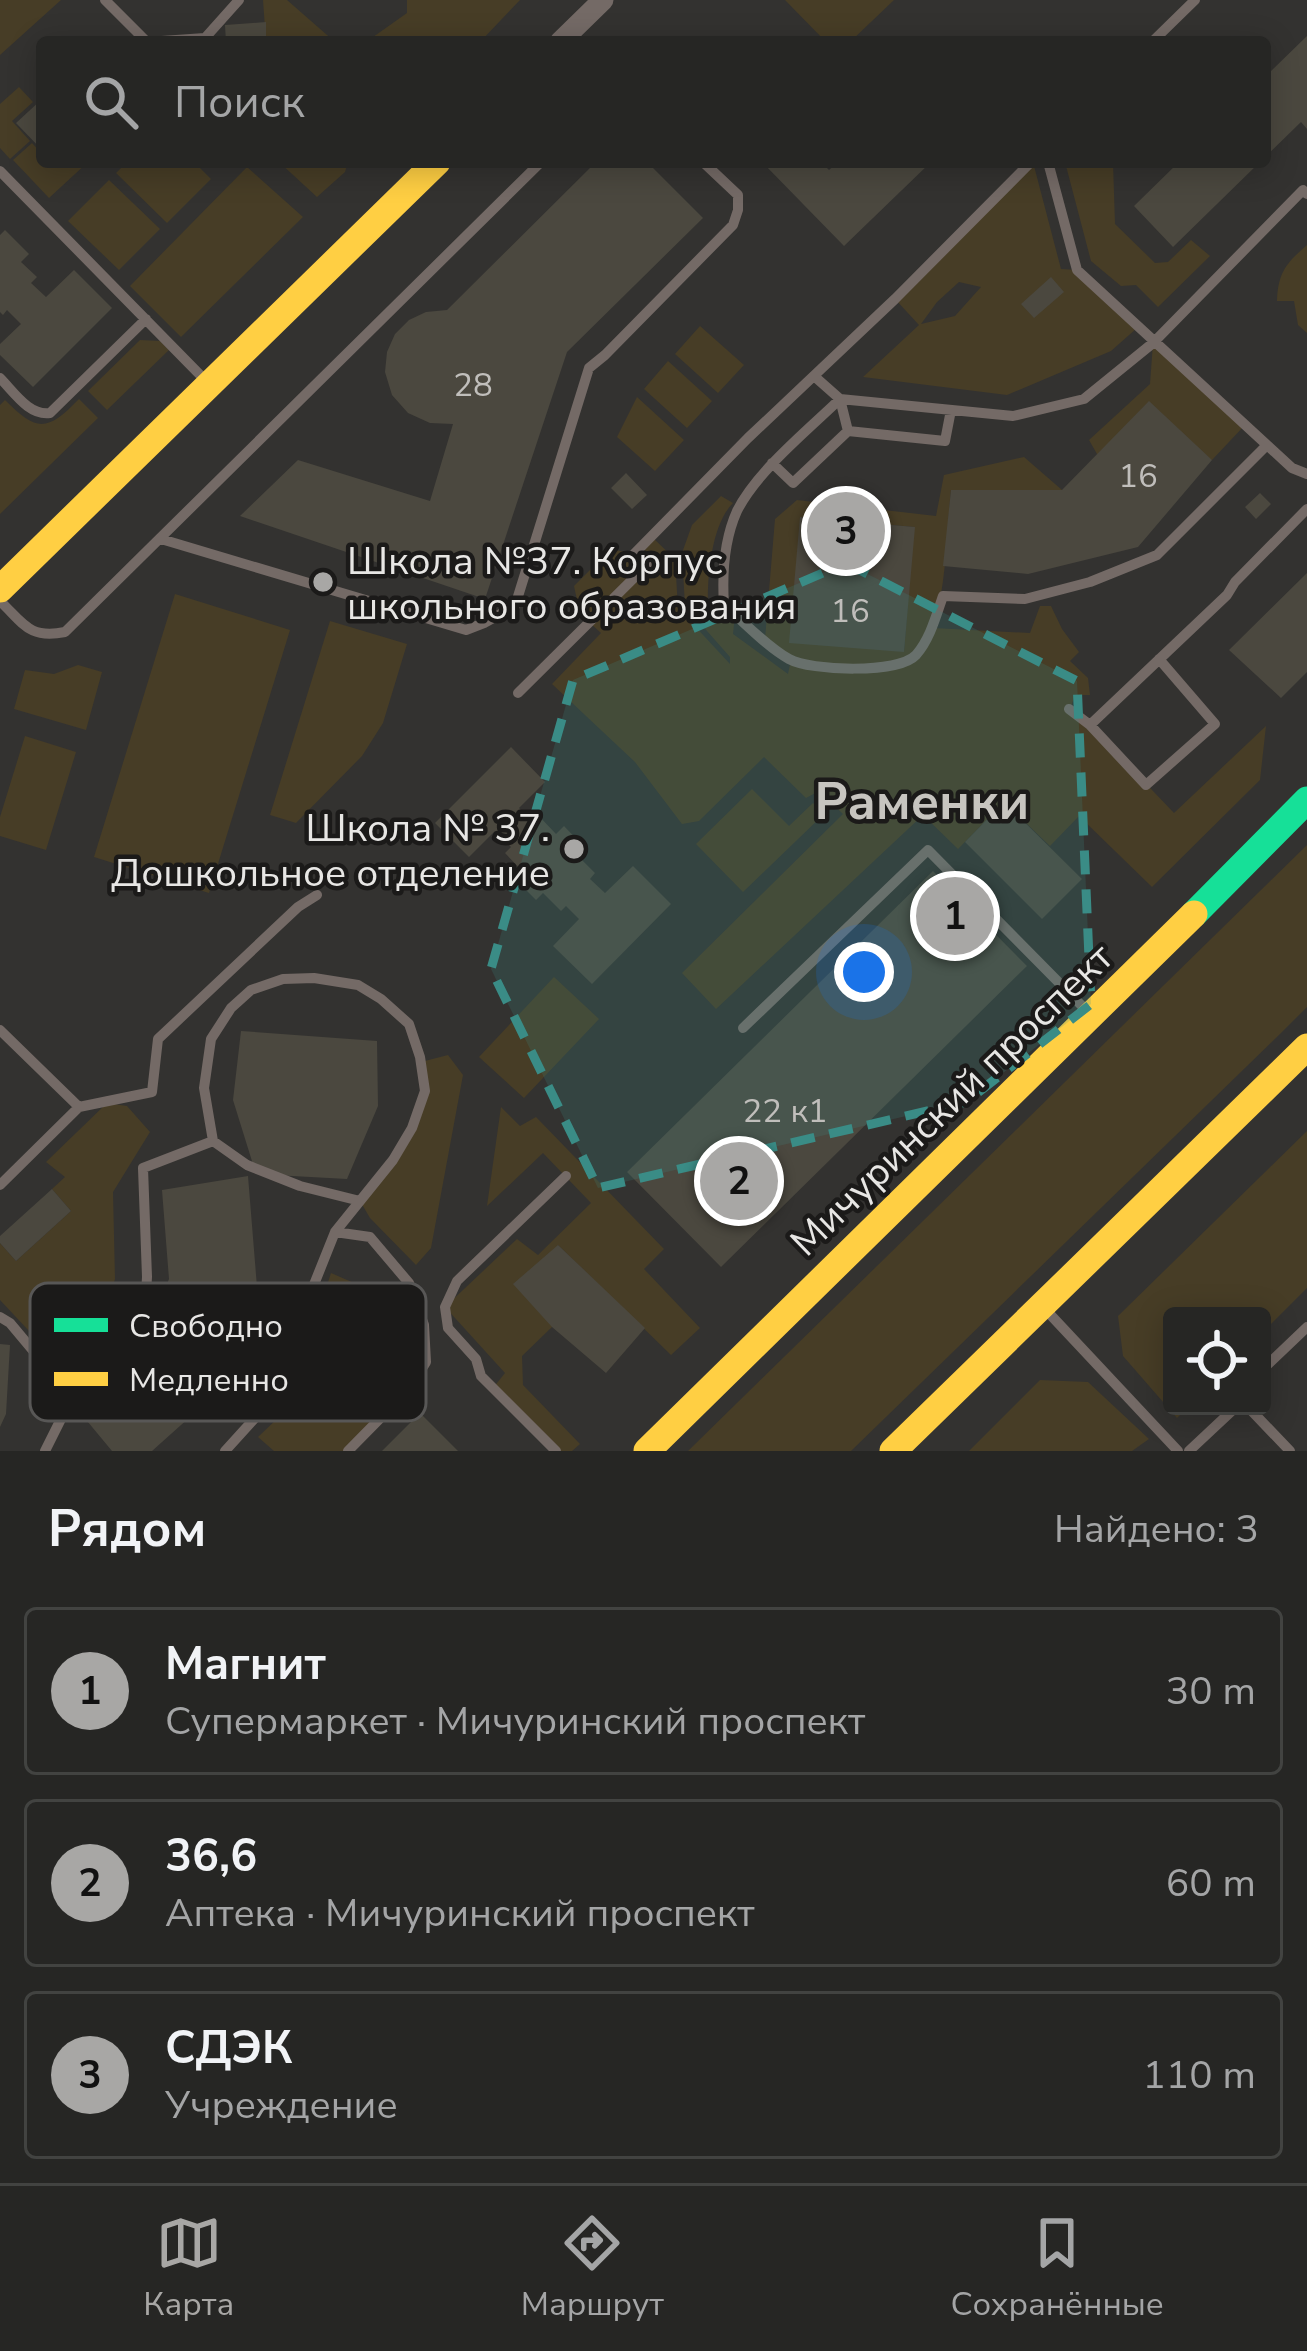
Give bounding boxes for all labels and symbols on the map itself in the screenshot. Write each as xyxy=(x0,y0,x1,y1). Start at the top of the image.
house number: 28 xyxy=(453,363,493,408)
house number: 16 xyxy=(1118,454,1158,499)
pin: 3 xyxy=(807,486,885,576)
place label: Школа №37. Корпус школьного образования xyxy=(347,535,797,633)
marker: Школа №37. Корпус школьного образования xyxy=(310,569,336,595)
house number: 16 xyxy=(830,589,870,634)
district label: Раменки xyxy=(815,767,1029,837)
place label: Школа № 37. Дошкольное отделение xyxy=(111,802,550,900)
marker: Школа № 37. Дошкольное отделение xyxy=(561,836,587,862)
pin: 1 xyxy=(916,871,994,961)
street label: Мичуринский проспект xyxy=(779,931,1125,1268)
your location xyxy=(834,942,894,1002)
house number: 22 к1 xyxy=(742,1089,828,1134)
pin: 2 xyxy=(700,1136,778,1226)
legend xyxy=(30,1283,426,1421)
text: Свободно xyxy=(129,1304,283,1349)
text: Медленно xyxy=(129,1358,289,1403)

